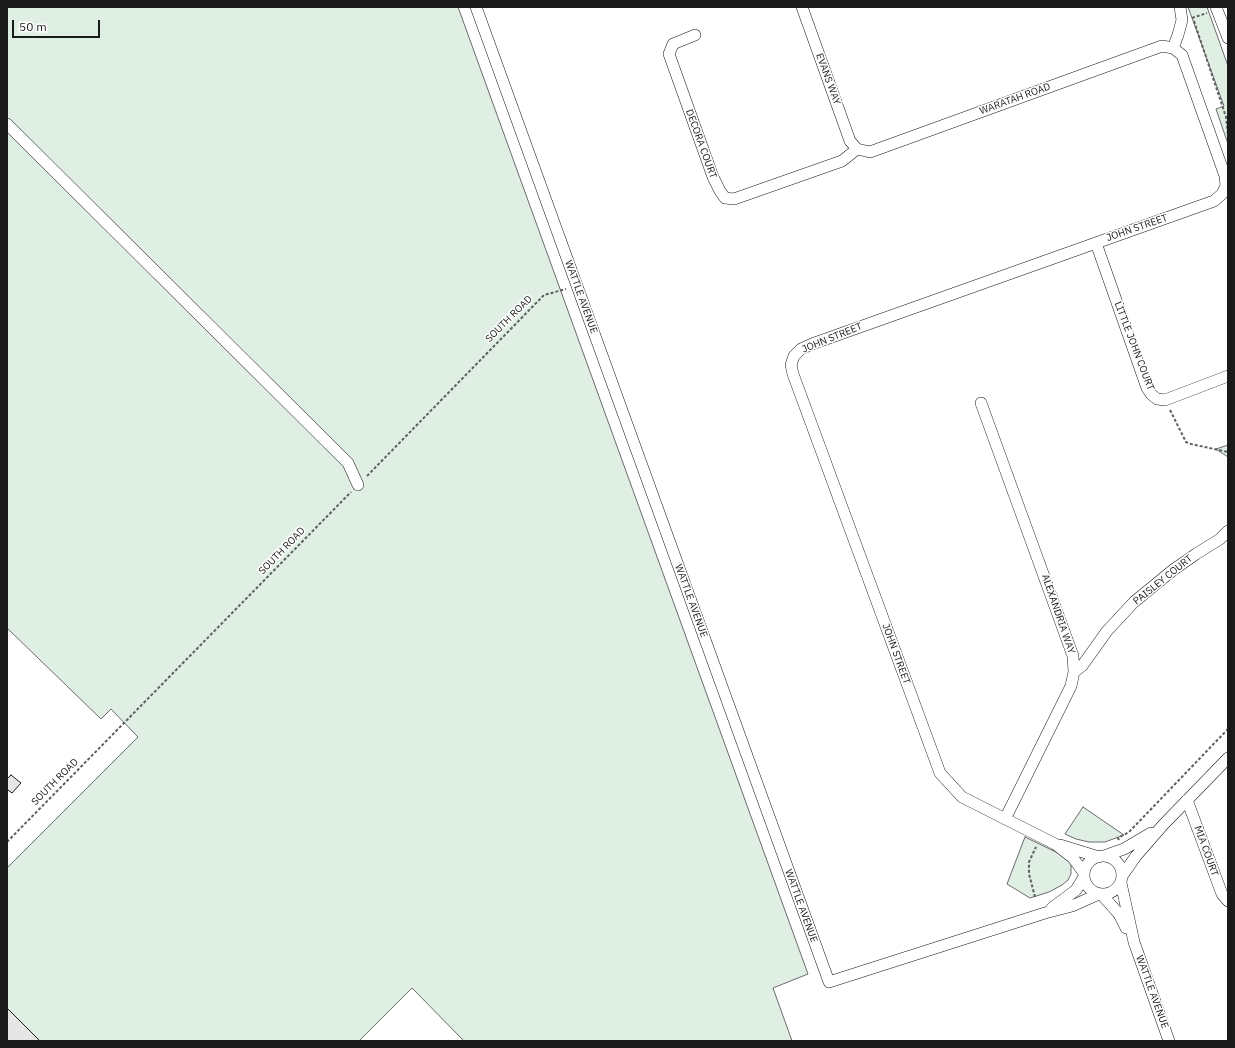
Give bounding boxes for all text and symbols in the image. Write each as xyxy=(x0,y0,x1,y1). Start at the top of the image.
scale bar xyxy=(14,12,102,38)
text: 50 m xyxy=(19,19,47,34)
street label: EVANS WAY xyxy=(813,52,843,106)
street label: WARATAH ROAD xyxy=(978,81,1052,117)
street label: DECORA COURT xyxy=(683,108,719,180)
street label: JOHN STREET xyxy=(1105,212,1169,244)
street label: WATTLE AVENUE xyxy=(562,259,600,335)
street label: SOUTH ROAD xyxy=(483,293,535,345)
street label: LITTLE JOHN COURT xyxy=(1111,300,1157,392)
street label: JOHN STREET xyxy=(800,320,864,356)
street label: SOUTH ROAD xyxy=(256,525,308,577)
street label: PAISLEY COURT xyxy=(1131,552,1195,608)
street label: WATTLE AVENUE xyxy=(672,563,710,639)
street label: ALEXANDRIA WAY xyxy=(1039,573,1077,655)
street label: JOHN STREET xyxy=(879,622,913,686)
street label: SOUTH ROAD xyxy=(29,756,81,808)
street label: MIA COURT xyxy=(1191,824,1221,878)
street label: WATTLE AVENUE xyxy=(782,868,820,944)
street label: WATTLE AVENUE xyxy=(1133,954,1171,1030)

